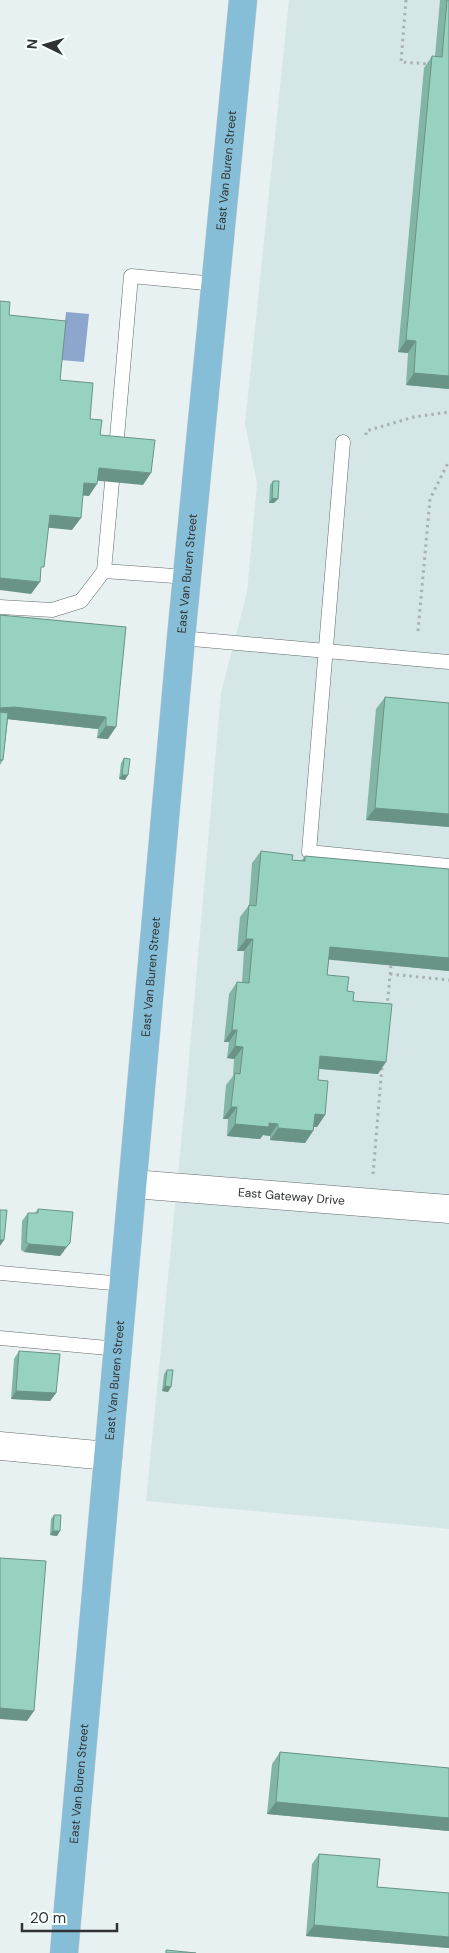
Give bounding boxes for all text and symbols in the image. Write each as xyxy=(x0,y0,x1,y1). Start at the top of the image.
north arrow xyxy=(20,20,70,70)
text: N xyxy=(23,38,41,50)
street label: East Van Buren Street xyxy=(213,109,240,231)
street label: East Van Buren Street xyxy=(173,513,201,634)
street label: East Van Buren Street xyxy=(138,916,164,1038)
street label: East Gateway Drive xyxy=(237,1184,346,1209)
street label: East Van Buren Street xyxy=(102,1319,128,1441)
street label: East Van Buren Street xyxy=(66,1723,92,1844)
scale bar xyxy=(22,1900,118,1932)
text: 20 m xyxy=(30,1908,66,1928)

